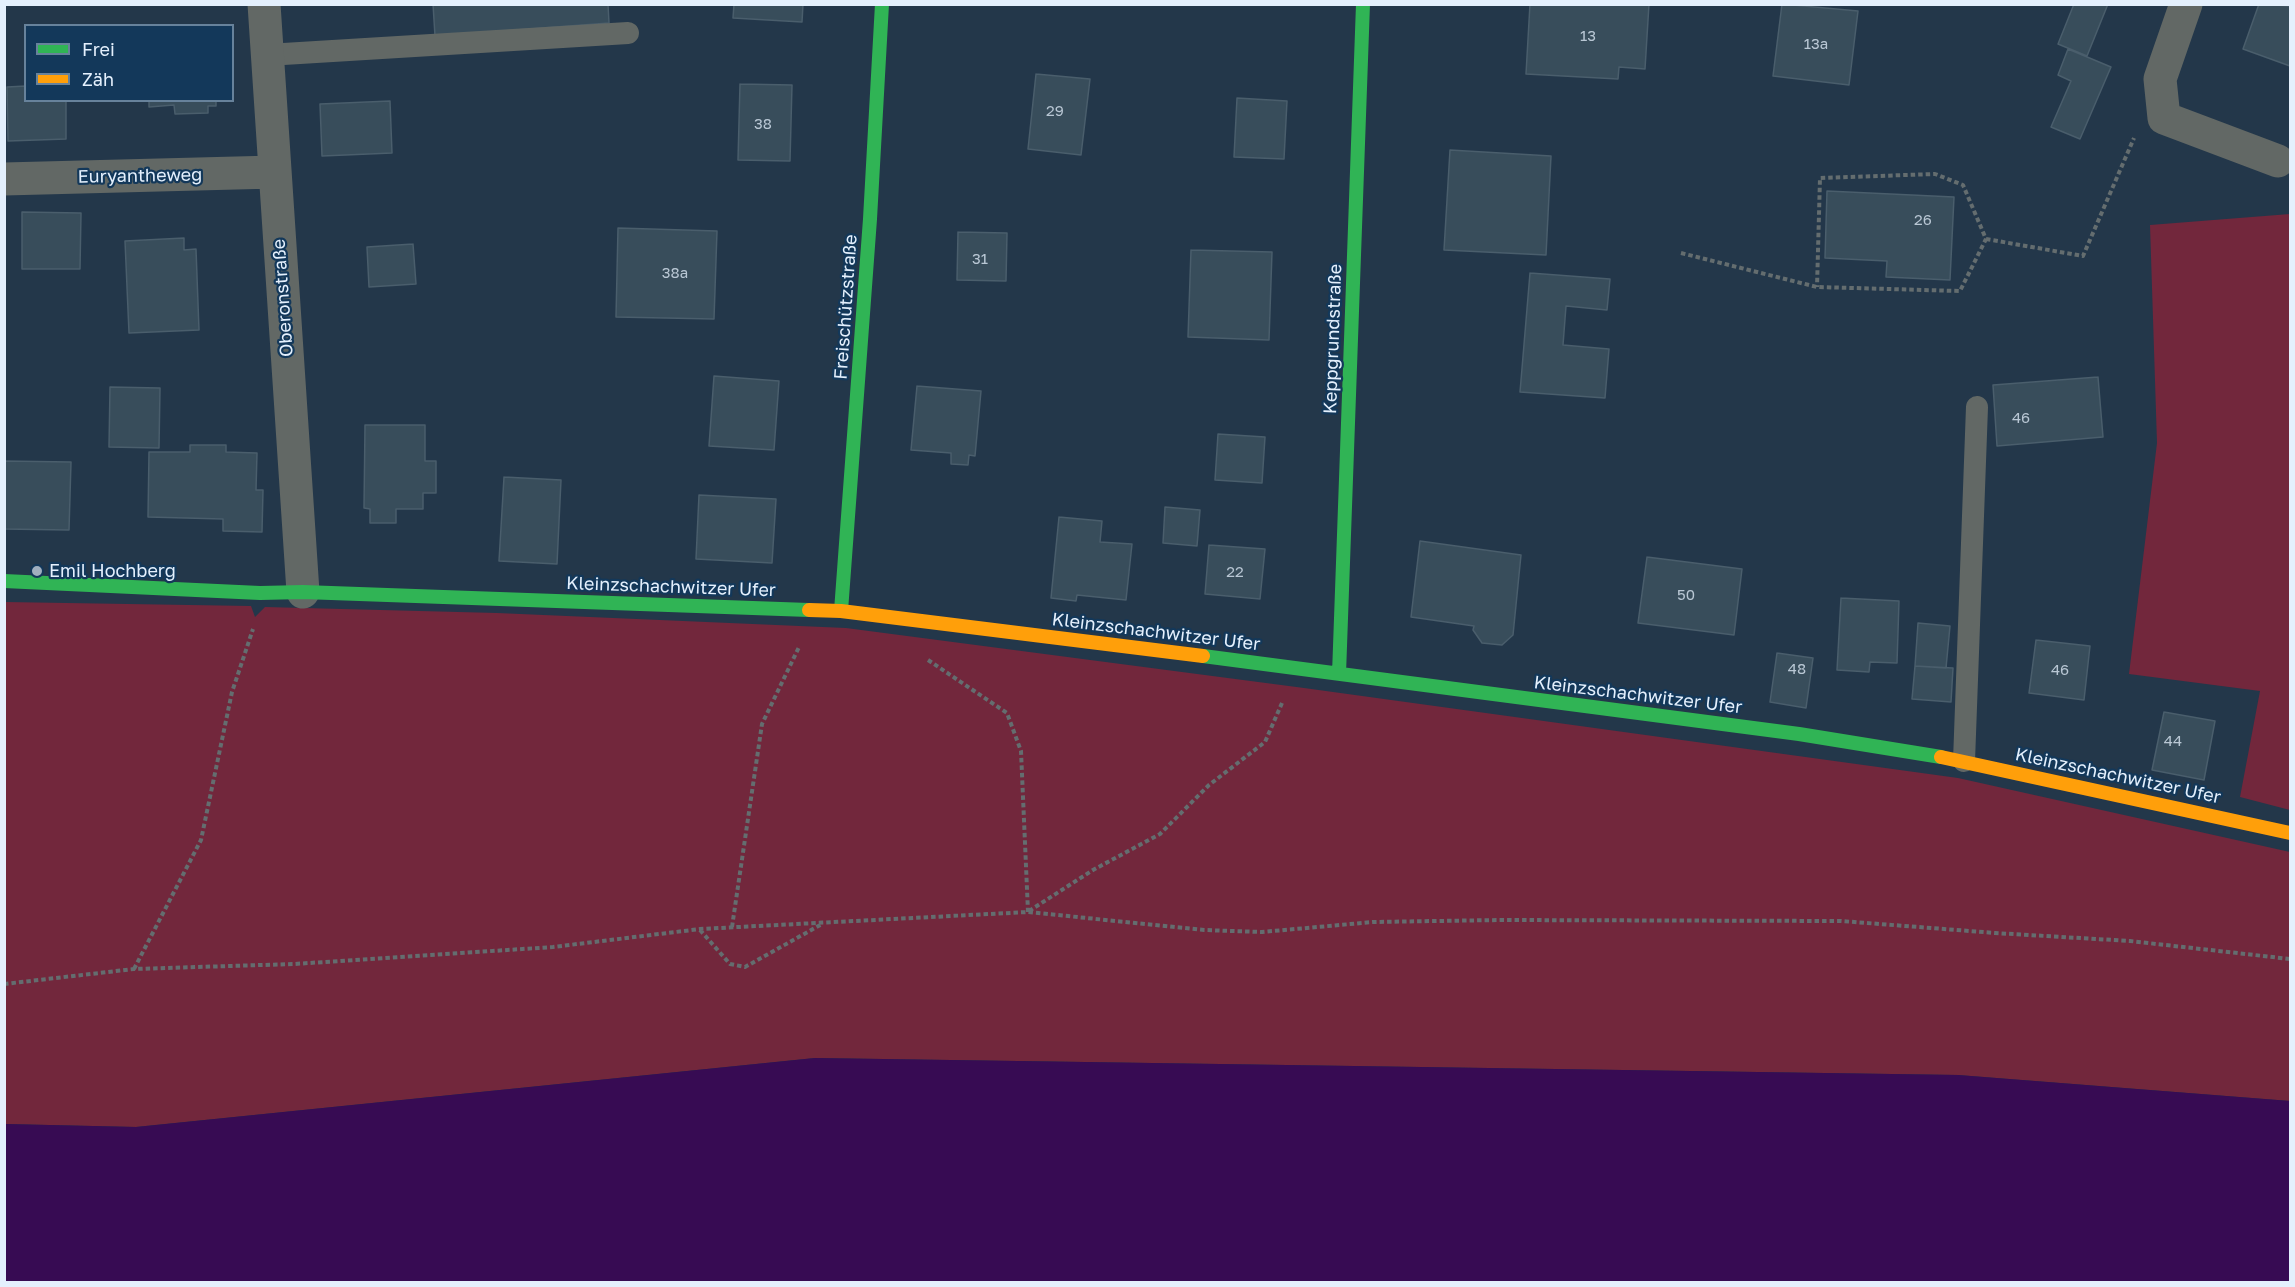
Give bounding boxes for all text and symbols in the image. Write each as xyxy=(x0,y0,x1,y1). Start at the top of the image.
legend xyxy=(24,24,234,102)
house number: 13 xyxy=(1580,27,1596,45)
house number: 13a xyxy=(1804,35,1828,53)
text: Frei xyxy=(82,38,115,60)
text: Zäh xyxy=(82,68,114,90)
house number: 29 xyxy=(1046,102,1064,120)
house number: 38 xyxy=(754,115,772,133)
street label: Euryantheweg xyxy=(78,164,202,188)
house number: 26 xyxy=(1914,211,1932,229)
street label: Freischützstraße xyxy=(830,234,862,380)
street label: Oberonstraße xyxy=(268,238,298,358)
house number: 31 xyxy=(972,250,988,268)
street label: Keppgrundstraße xyxy=(1320,263,1346,415)
house number: 38a xyxy=(662,264,688,282)
house number: 46 xyxy=(2012,409,2030,427)
place label: Emil Hochberg xyxy=(49,560,176,582)
house number: 22 xyxy=(1226,563,1244,581)
marker: Emil Hochberg xyxy=(30,564,44,578)
street label: Kleinzschachwitzer Ufer xyxy=(566,573,776,601)
house number: 50 xyxy=(1677,586,1695,604)
street label: Kleinzschachwitzer Ufer xyxy=(1051,609,1261,655)
house number: 48 xyxy=(1788,660,1806,678)
house number: 46 xyxy=(2051,661,2069,679)
street label: Kleinzschachwitzer Ufer xyxy=(1533,672,1743,718)
house number: 44 xyxy=(2164,732,2182,750)
street label: Kleinzschachwitzer Ufer xyxy=(2013,744,2223,808)

